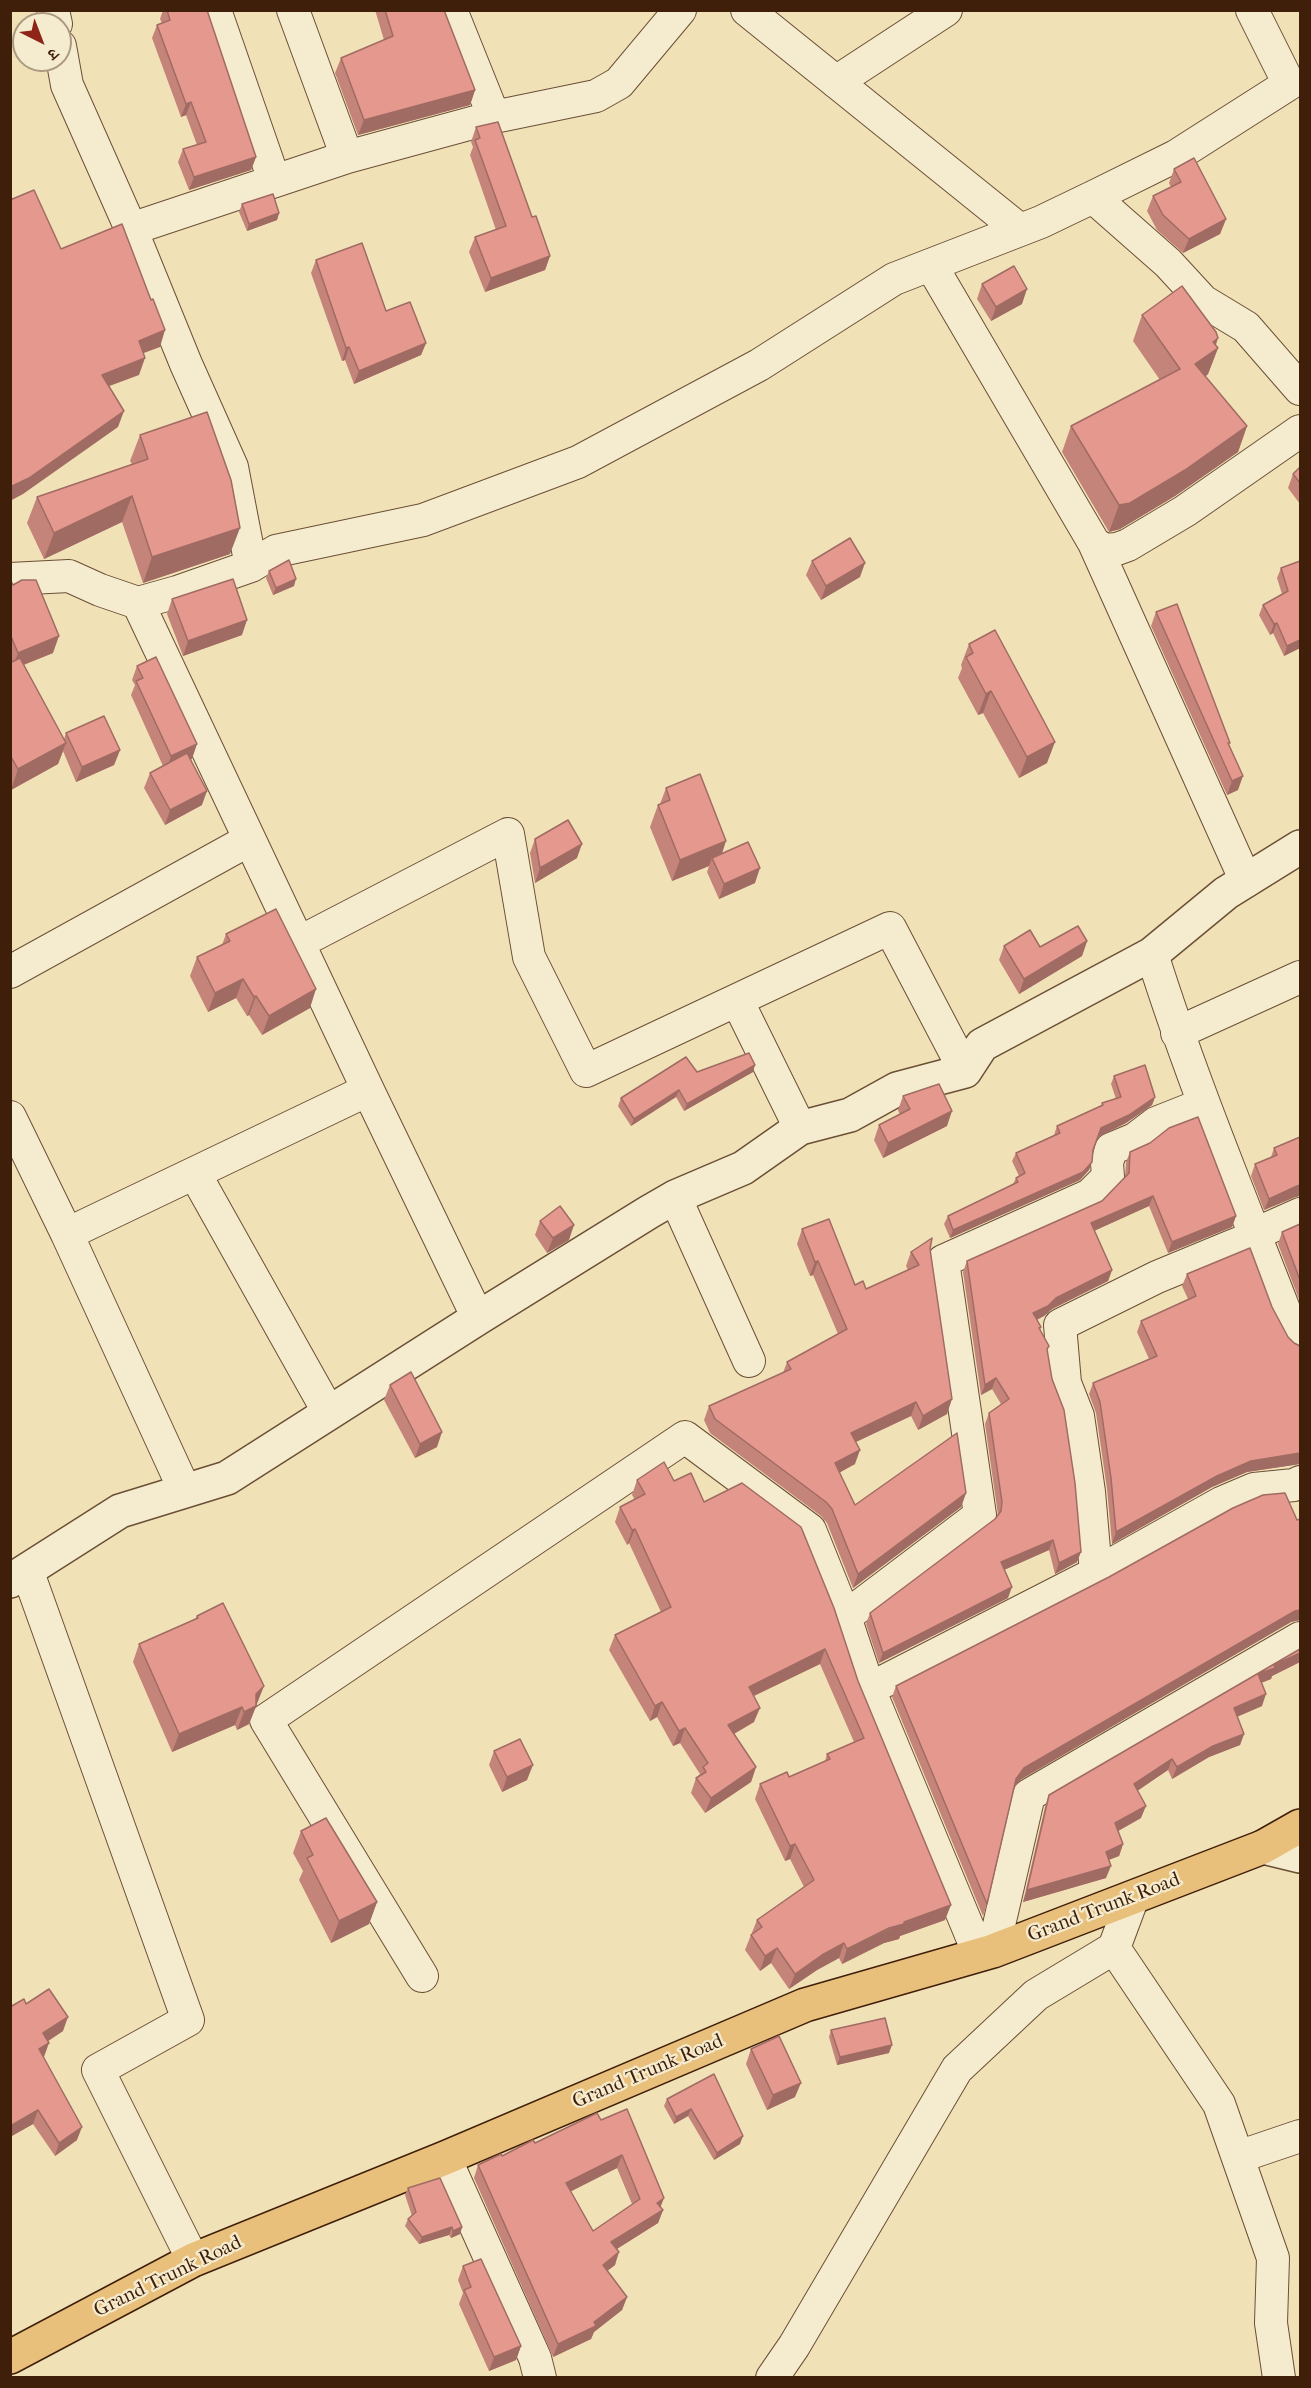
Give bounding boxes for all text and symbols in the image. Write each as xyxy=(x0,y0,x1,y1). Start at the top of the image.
north arrow xyxy=(12,12,72,72)
text: उ xyxy=(44,44,62,64)
street label: Grand Trunk Road xyxy=(1024,1868,1184,1948)
street label: Grand Trunk Road xyxy=(569,2029,727,2115)
street label: Grand Trunk Road xyxy=(90,2231,246,2323)

